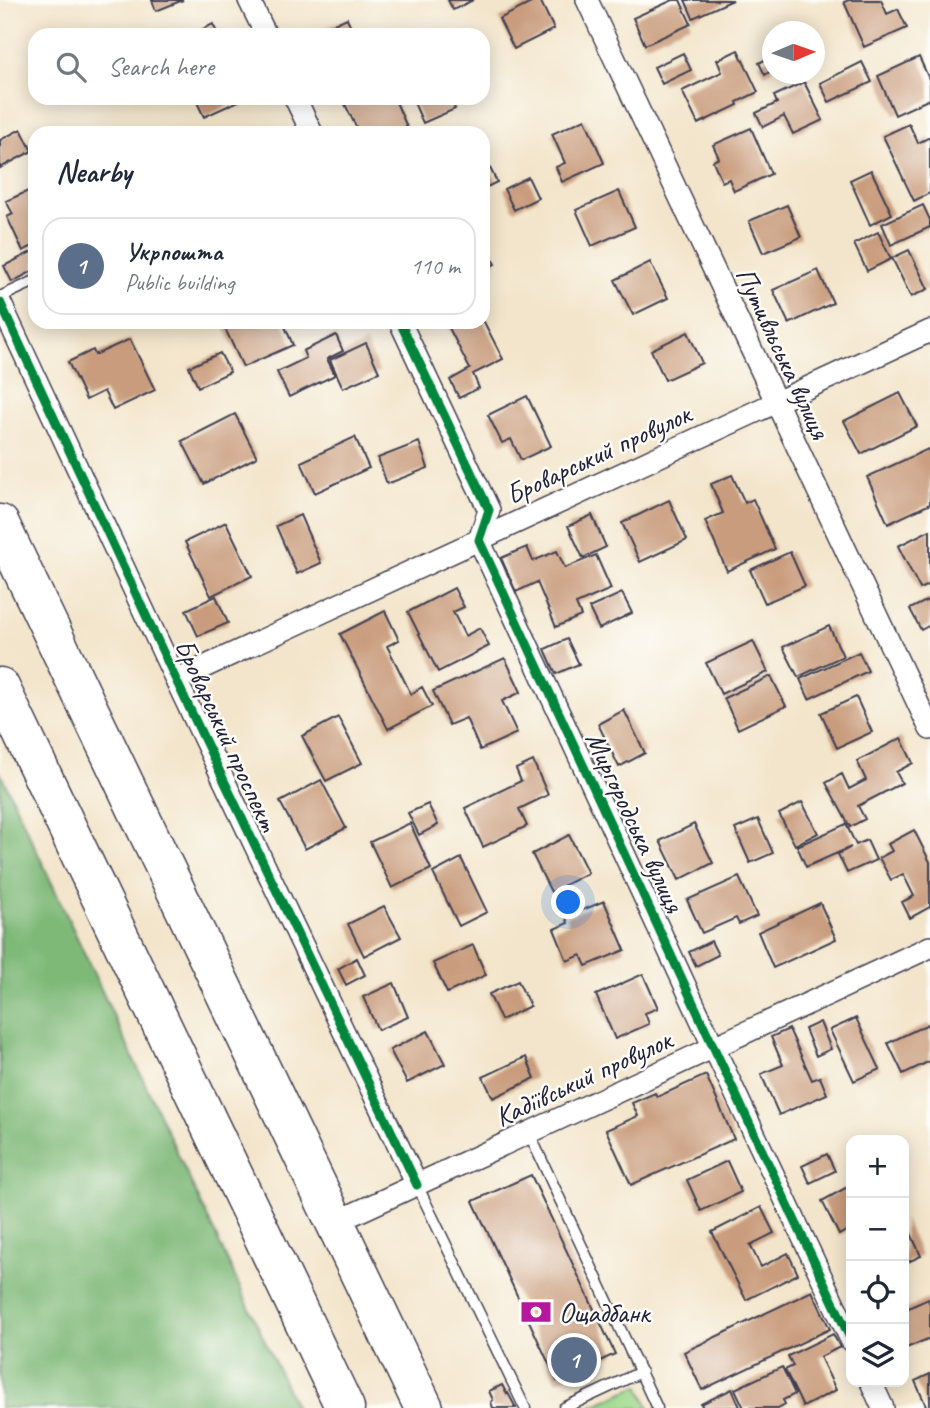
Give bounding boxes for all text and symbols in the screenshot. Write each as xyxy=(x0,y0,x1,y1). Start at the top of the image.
north arrow xyxy=(762,21,825,84)
search box xyxy=(28,28,490,105)
icon: search xyxy=(52,48,90,86)
text: Search here xyxy=(108,50,214,83)
text: Nearby xyxy=(56,153,132,191)
text: Укрпошта xyxy=(125,235,223,268)
text: 1 xyxy=(76,252,86,281)
text: 110 m xyxy=(411,252,460,281)
street label: Путивльська вулиця xyxy=(728,262,838,445)
text: Public building xyxy=(125,268,234,297)
street label: Броварський провулок xyxy=(500,395,698,512)
street label: Броварський проспект xyxy=(167,633,287,838)
street label: Миргородська вулиця xyxy=(578,726,692,919)
your location xyxy=(551,885,585,919)
street label: Кадіївський провулок xyxy=(489,1021,679,1134)
map controls xyxy=(846,1135,909,1387)
button: + xyxy=(846,1135,909,1198)
button: − xyxy=(846,1198,909,1261)
button: locate xyxy=(846,1261,909,1324)
bank icon: Ощадбанк xyxy=(519,1295,553,1329)
place label: Ощадбанк xyxy=(559,1295,652,1330)
button: layers xyxy=(846,1324,909,1387)
pin: 1 xyxy=(551,1334,597,1386)

